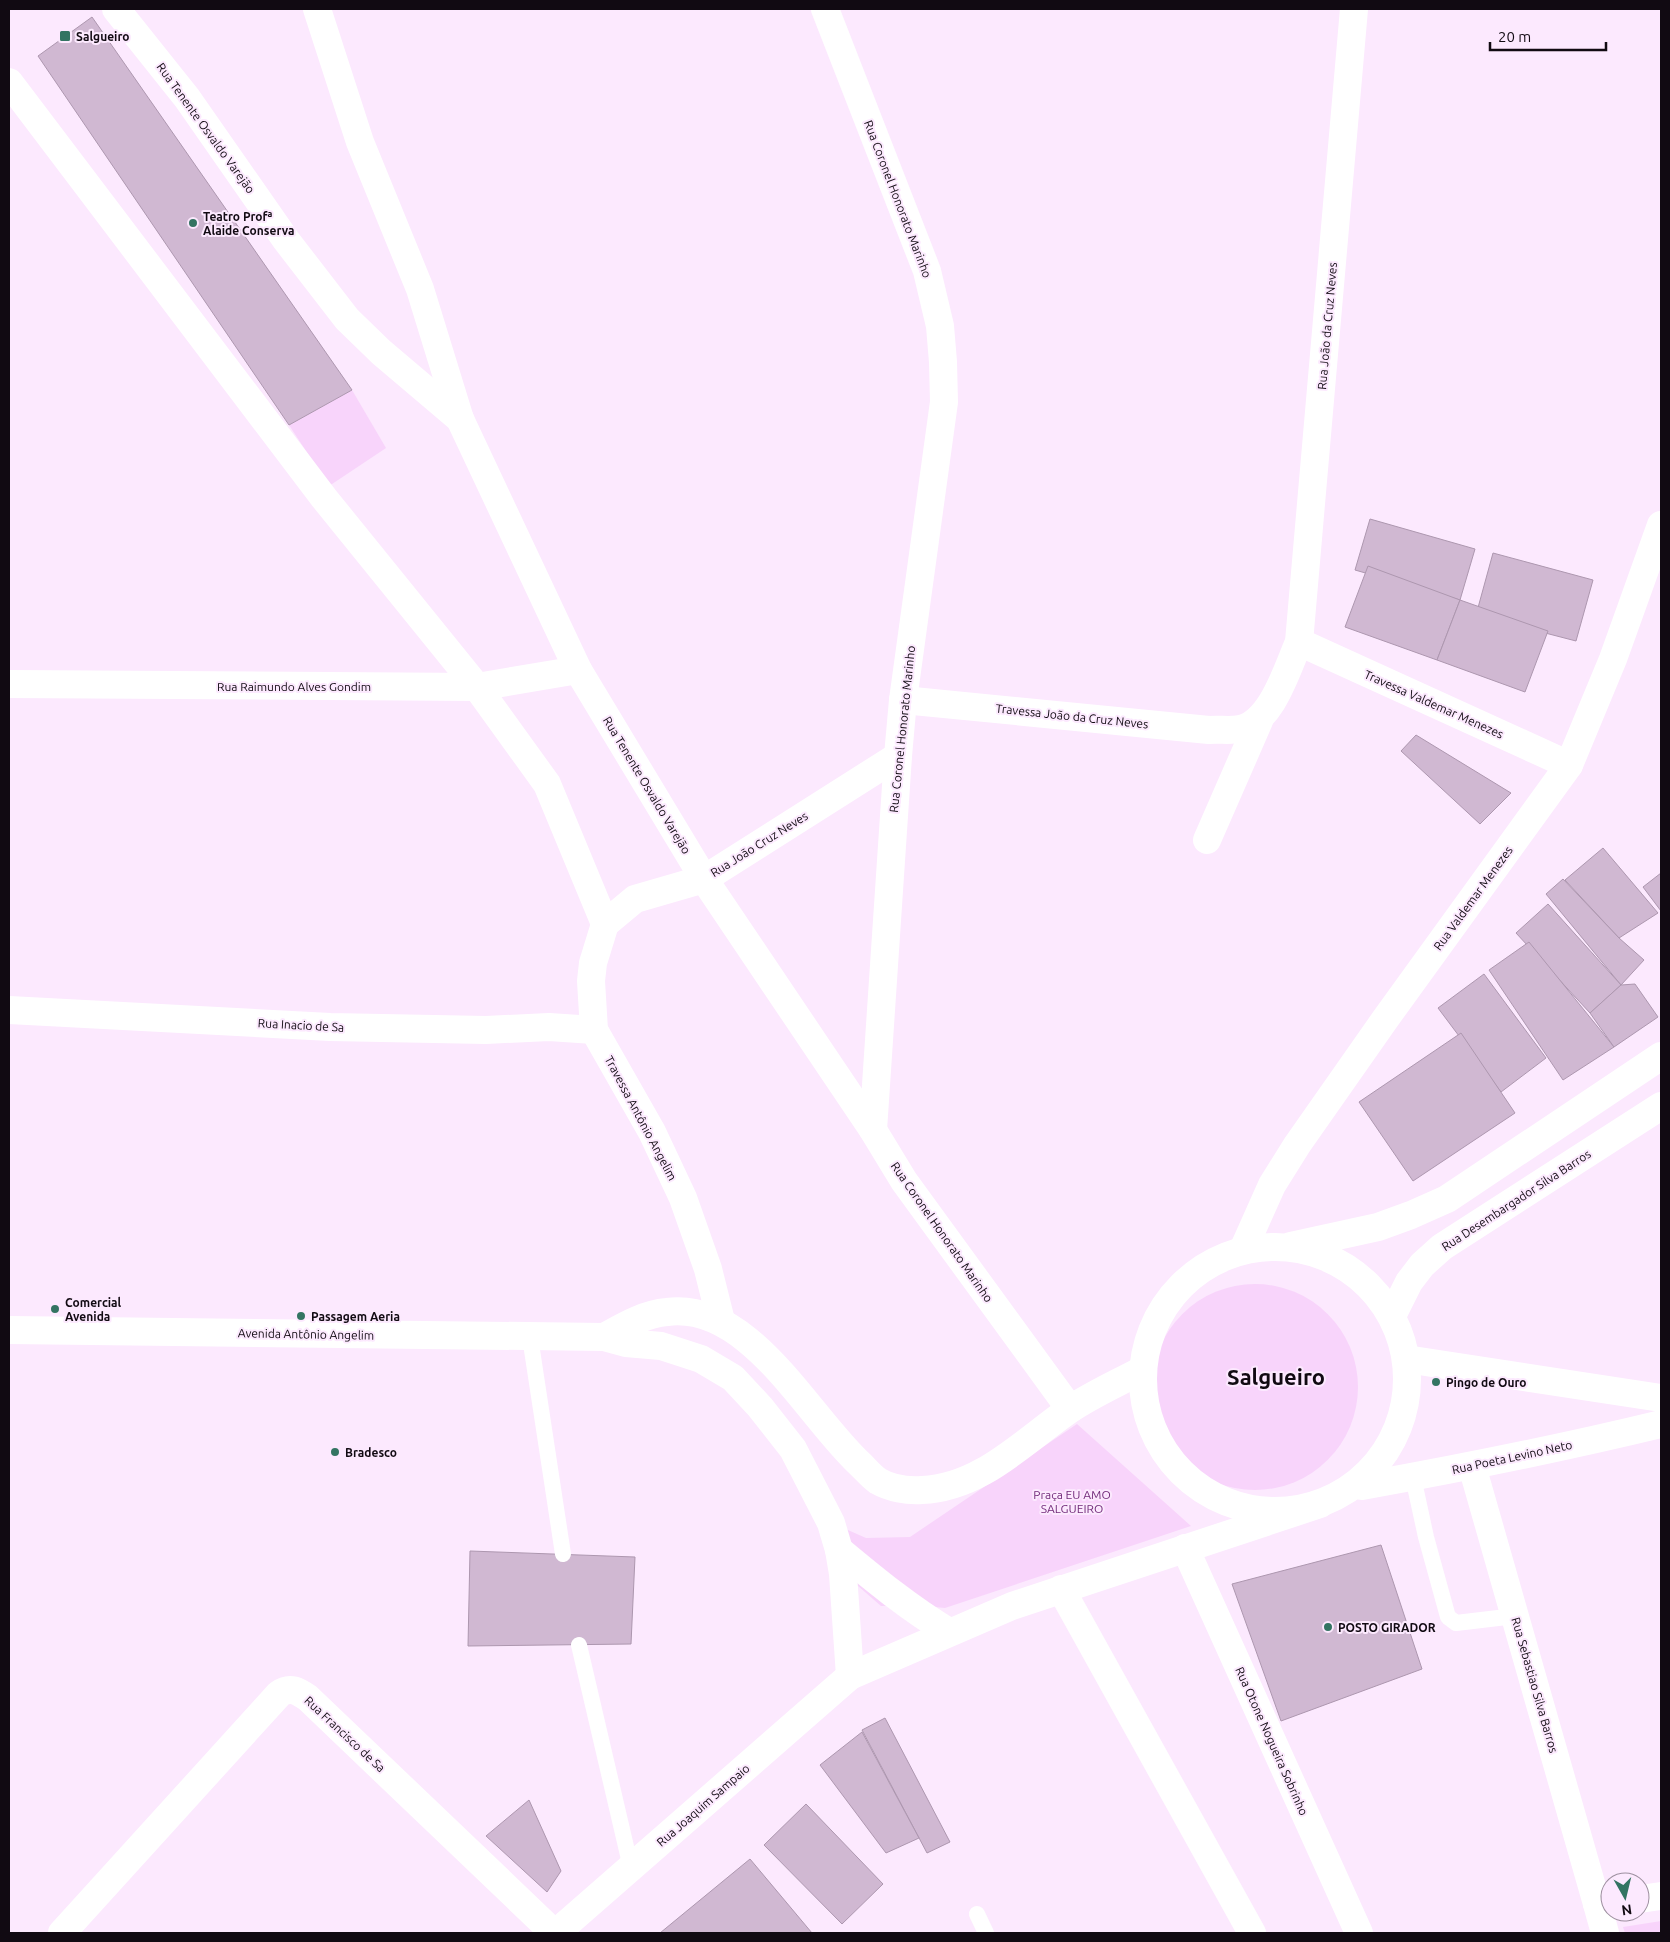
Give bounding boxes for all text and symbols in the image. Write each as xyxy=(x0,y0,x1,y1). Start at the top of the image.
scale bar xyxy=(1490,20,1606,52)
text: 20 m xyxy=(1498,28,1531,45)
marker: Salgueiro xyxy=(58,29,72,43)
place label: Salgueiro xyxy=(76,30,129,43)
street label: Rua Tenente Osvaldo Varejão xyxy=(154,60,258,196)
street label: Rua Coronel Honorato Marinho xyxy=(862,118,934,280)
place label: Teatro Profª Alaide Conserva xyxy=(203,210,295,237)
marker: Teatro Profª Alaide Conserva xyxy=(187,217,199,229)
street label: Rua João da Cruz Neves xyxy=(1315,262,1339,390)
street label: Rua Coronel Honorato Marinho xyxy=(887,645,917,813)
street label: Travessa Valdemar Menezes xyxy=(1363,667,1505,741)
street label: Rua Raimundo Alves Gondim xyxy=(217,680,371,693)
street label: Travessa João da Cruz Neves xyxy=(995,702,1149,730)
street label: Rua Tenente Osvaldo Varejão xyxy=(601,714,693,856)
street label: Rua João Cruz Neves xyxy=(708,809,810,879)
street label: Rua Valdemar Menezes xyxy=(1431,844,1515,952)
street label: Rua Inacio de Sa xyxy=(257,1016,345,1034)
street label: Travessa Antônio Angelim xyxy=(603,1053,679,1183)
street label: Rua Desembargador Silva Barros xyxy=(1439,1147,1593,1253)
street label: Rua Coronel Honorato Marinho xyxy=(889,1160,995,1304)
place label: Comercial Avenida xyxy=(65,1296,122,1323)
marker: Comercial Avenida xyxy=(49,1303,61,1315)
marker: Passagem Aeria xyxy=(295,1310,307,1322)
place label: Passagem Aeria xyxy=(311,1310,400,1323)
street label: Avenida Antônio Angelim xyxy=(238,1326,374,1342)
district label: Salgueiro xyxy=(1227,1364,1325,1389)
marker: Pingo de Ouro xyxy=(1430,1376,1442,1388)
place label: Pingo de Ouro xyxy=(1446,1376,1527,1389)
street label: Rua Poeta Levino Neto xyxy=(1451,1438,1573,1476)
marker: Bradesco xyxy=(329,1446,341,1458)
place label: Bradesco xyxy=(345,1446,397,1459)
park label: Praça EU AMO SALGUEIRO xyxy=(1033,1488,1111,1515)
street label: Rua Sebastiao Silva Barros xyxy=(1509,1616,1561,1754)
marker: POSTO GIRADOR xyxy=(1322,1621,1334,1633)
place label: POSTO GIRADOR xyxy=(1338,1621,1436,1634)
street label: Rua Otone Nogueira Sobrinho xyxy=(1233,1665,1311,1817)
street label: Rua Francisco de Sa xyxy=(302,1694,388,1774)
street label: Rua Joaquim Sampaio xyxy=(654,1761,752,1849)
north arrow xyxy=(1600,1872,1650,1922)
text: N xyxy=(1621,1901,1633,1919)

